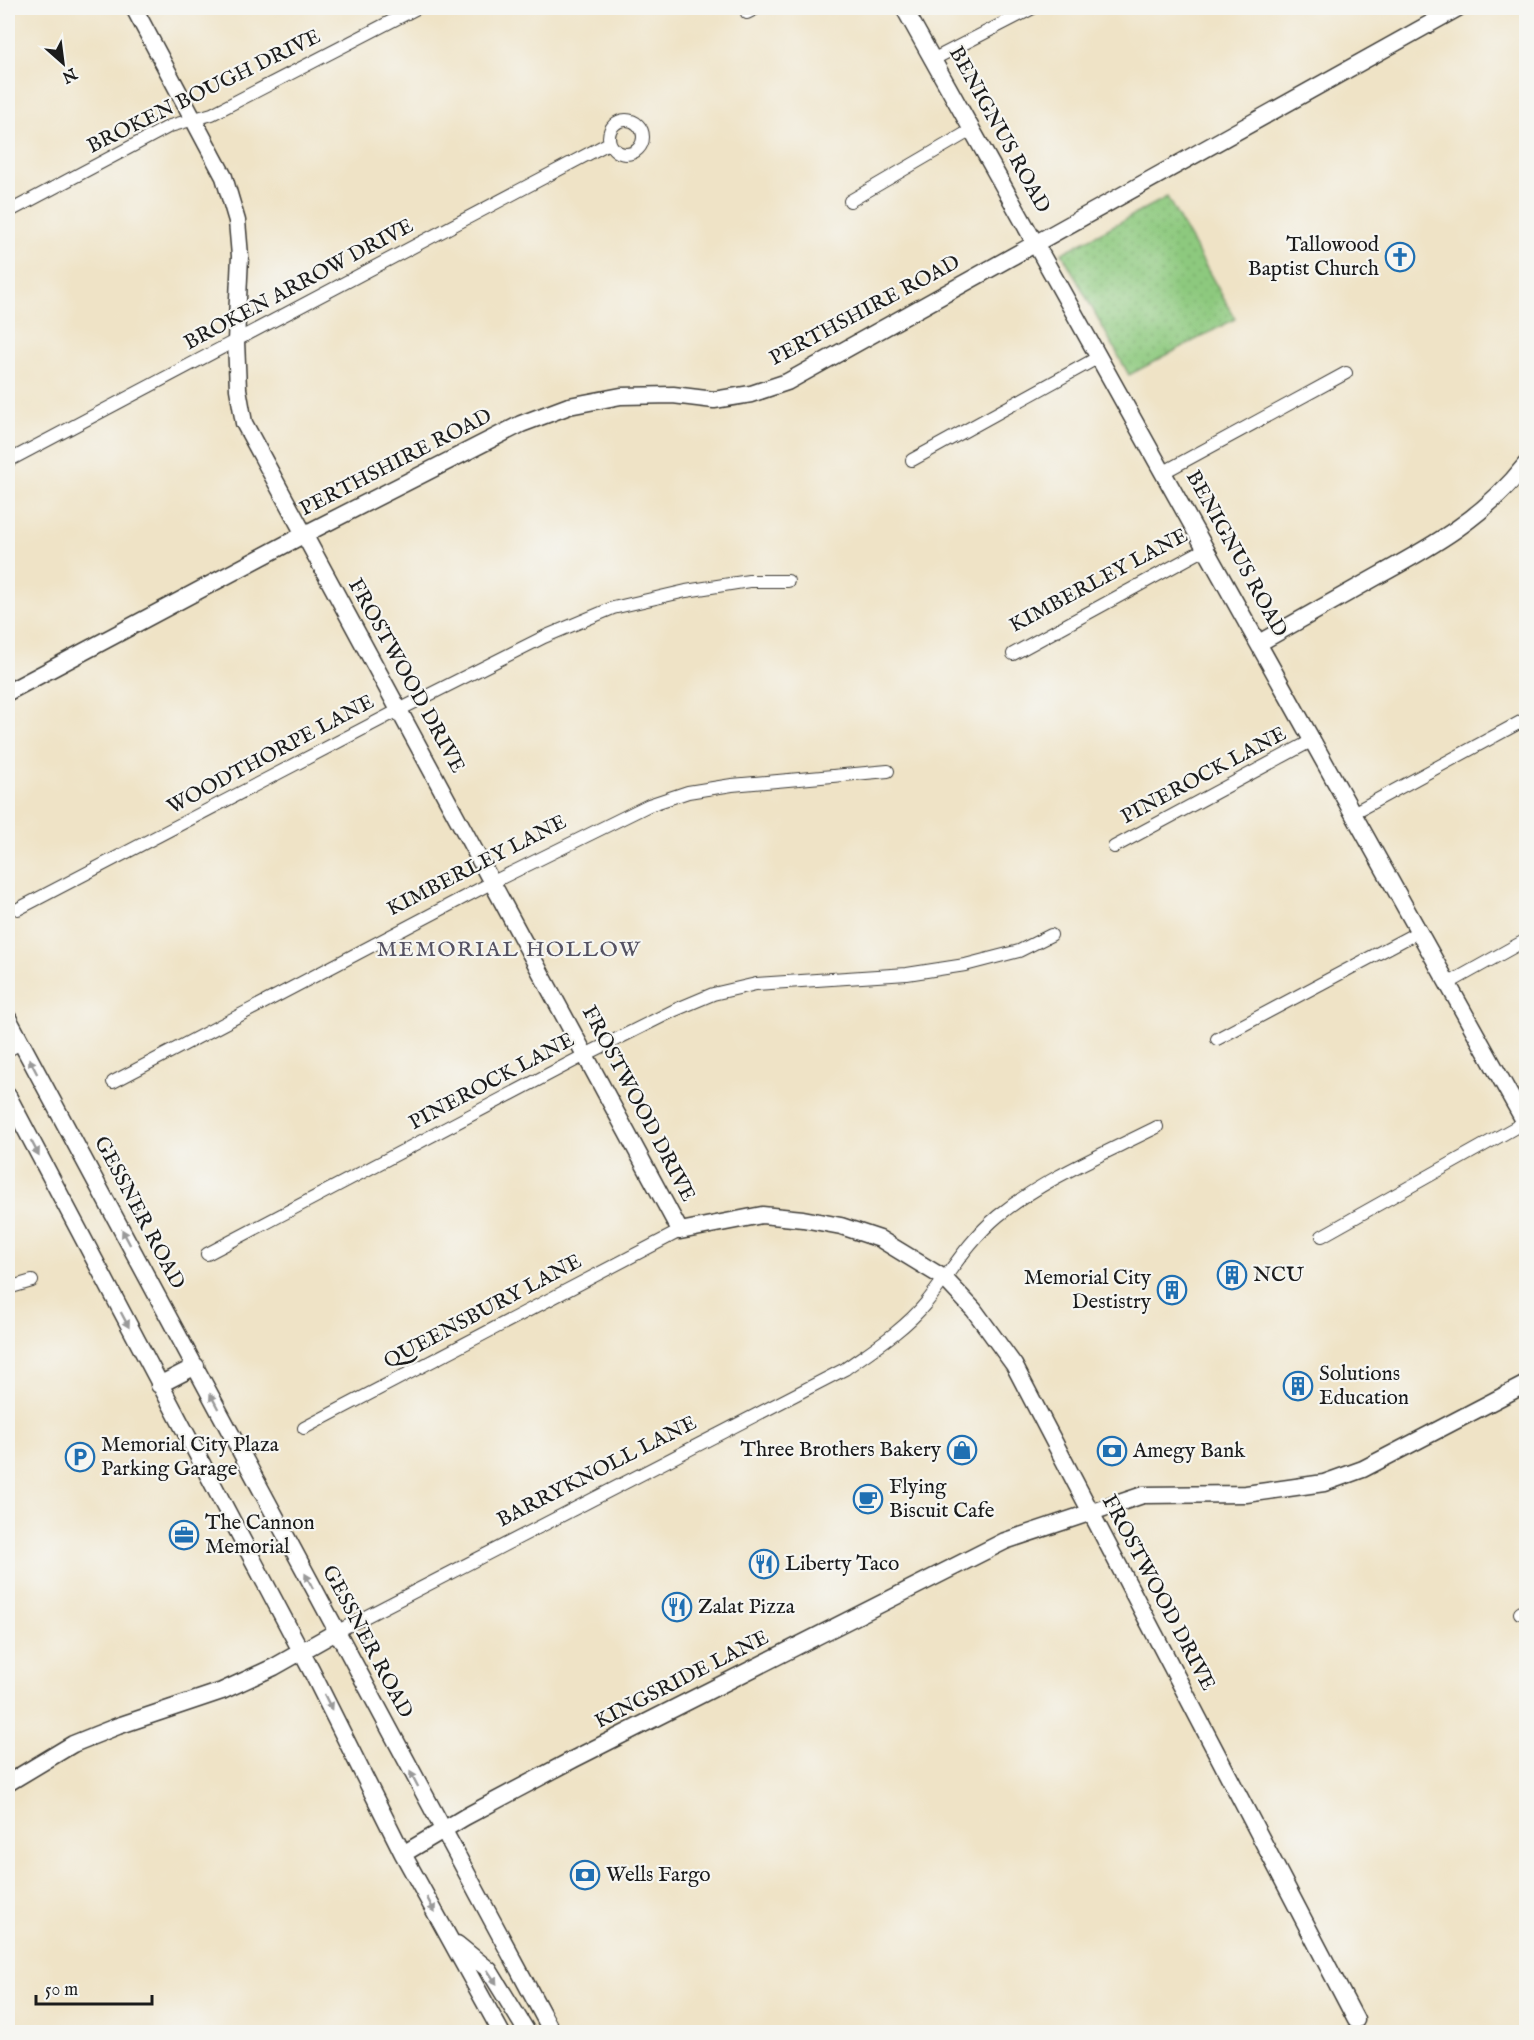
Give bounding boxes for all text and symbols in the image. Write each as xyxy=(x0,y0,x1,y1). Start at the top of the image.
street label: BROKEN BOUGH DRIVE xyxy=(83,24,325,160)
north arrow xyxy=(33,33,93,93)
street label: BENIGNUS ROAD xyxy=(942,42,1056,218)
text: N xyxy=(58,62,81,87)
street label: BROKEN ARROW DRIVE xyxy=(180,213,418,357)
place label: Tallowood Baptist Church xyxy=(1248,232,1380,283)
church icon: Tallowood Baptist Church xyxy=(1384,241,1416,273)
street label: PERTHSHIRE ROAD xyxy=(765,249,965,373)
street label: PERTHSHIRE ROAD xyxy=(295,403,497,523)
street label: BENIGNUS ROAD xyxy=(1179,466,1293,642)
street label: KIMBERLEY LANE xyxy=(1005,523,1193,639)
street label: FROSTWOOD DRIVE xyxy=(341,574,471,778)
street label: WOODTHORPE LANE xyxy=(163,689,379,821)
street label: PINEROCK LANE xyxy=(1117,721,1291,831)
street label: KIMBERLEY LANE xyxy=(383,809,571,923)
district label: MEMORIAL HOLLOW xyxy=(376,936,642,964)
street label: FROSTWOOD DRIVE xyxy=(575,1001,701,1207)
street label: PINEROCK LANE xyxy=(405,1027,579,1137)
one-way arrow xyxy=(28,1057,38,1074)
street label: GESSNER ROAD xyxy=(87,1132,191,1294)
one-way arrow xyxy=(30,1139,40,1156)
one-way arrow xyxy=(121,1228,131,1245)
street label: QUEENSBURY LANE xyxy=(379,1248,587,1376)
building icon: NCU xyxy=(1216,1259,1248,1291)
place label: NCU xyxy=(1253,1262,1304,1289)
place label: Memorial City Destistry xyxy=(1024,1265,1152,1316)
building icon: Memorial City Destistry xyxy=(1156,1274,1188,1306)
one-way arrow xyxy=(120,1312,130,1329)
place label: Solutions Education xyxy=(1319,1361,1409,1412)
building icon: Solutions Education xyxy=(1282,1370,1314,1402)
one-way arrow xyxy=(209,1392,219,1409)
street label: BARRYKNOLL LANE xyxy=(493,1410,701,1534)
place label: Memorial City Plaza Parking Garage xyxy=(101,1432,280,1483)
shop icon: Three Brothers Bakery xyxy=(946,1434,978,1466)
bank icon: Amegy Bank xyxy=(1096,1435,1128,1467)
place label: Three Brothers Bakery xyxy=(741,1437,942,1464)
place label: Amegy Bank xyxy=(1132,1438,1246,1465)
parking icon: Memorial City Plaza Parking Garage xyxy=(64,1441,96,1473)
place label: Flying Biscuit Cafe xyxy=(889,1474,995,1525)
cafe icon: Flying Biscuit Cafe xyxy=(852,1483,884,1515)
street label: FROSTWOOD DRIVE xyxy=(1095,1490,1221,1696)
place label: The Cannon Memorial xyxy=(205,1510,315,1561)
office icon: The Cannon Memorial xyxy=(168,1519,200,1551)
restaurant icon: Liberty Taco xyxy=(748,1548,780,1580)
place label: Liberty Taco xyxy=(785,1551,899,1578)
street label: GESSNER ROAD xyxy=(315,1561,419,1723)
one-way arrow xyxy=(304,1572,314,1589)
restaurant icon: Zalat Pizza xyxy=(661,1591,693,1623)
place label: Zalat Pizza xyxy=(698,1594,796,1621)
street label: KINGSRIDE LANE xyxy=(590,1624,774,1736)
one-way arrow xyxy=(323,1694,332,1711)
one-way arrow xyxy=(409,1770,419,1787)
bank icon: Wells Fargo xyxy=(569,1859,601,1891)
place label: Wells Fargo xyxy=(606,1862,711,1889)
one-way arrow xyxy=(426,1897,436,1914)
scale bar xyxy=(36,1968,152,2006)
one-way arrow xyxy=(486,1968,498,1984)
text: 50 m xyxy=(45,1979,78,2002)

